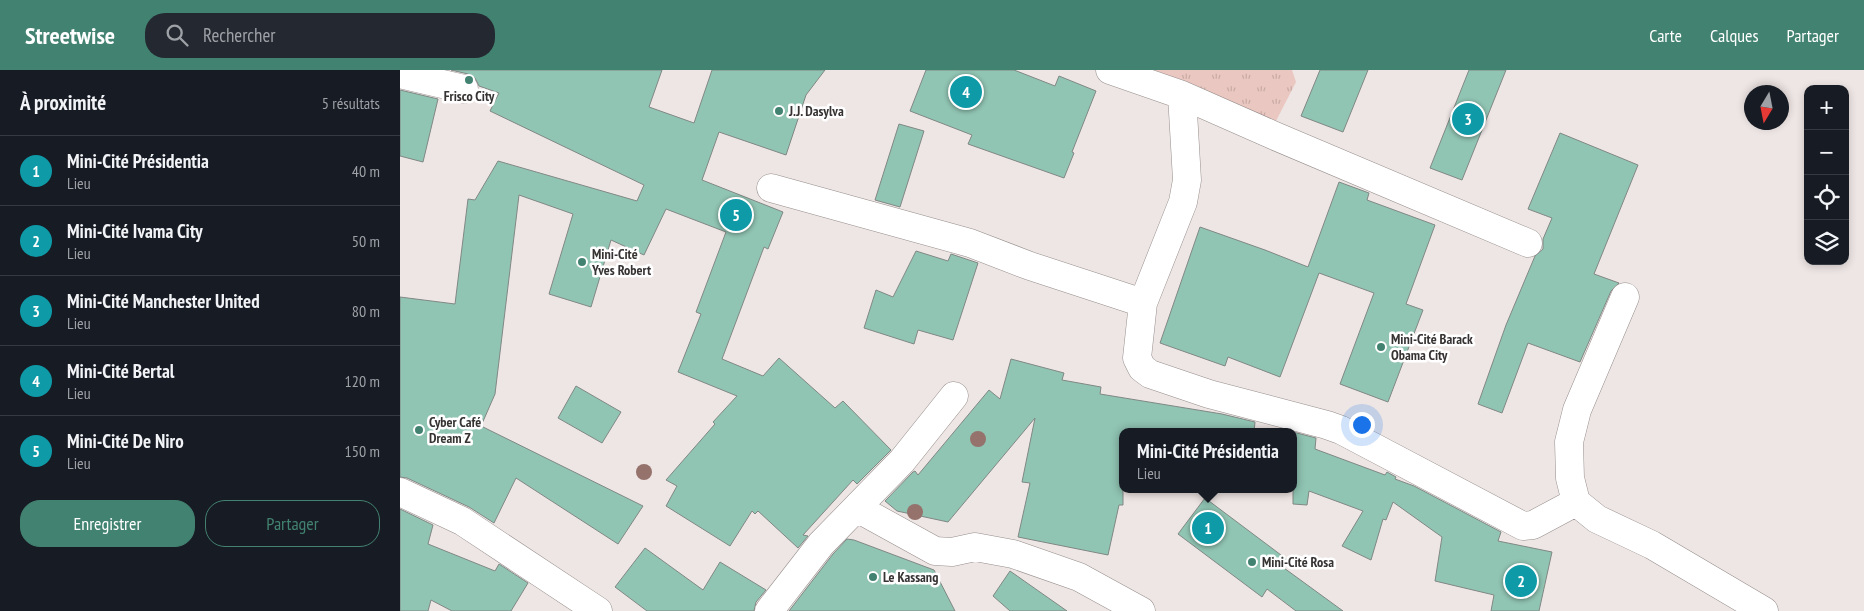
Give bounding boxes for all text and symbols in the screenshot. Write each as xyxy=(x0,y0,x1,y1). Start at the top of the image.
search box xyxy=(145,13,495,58)
text: Streetwise xyxy=(25,20,115,51)
icon: search xyxy=(163,21,191,49)
text: Rechercher xyxy=(203,23,276,47)
text: Carte xyxy=(1649,24,1682,47)
text: Calques xyxy=(1710,24,1759,47)
text: Partager xyxy=(1787,24,1839,47)
pin: 4 xyxy=(950,73,982,111)
marker: Frisco City xyxy=(463,74,475,86)
north arrow xyxy=(1744,85,1789,130)
map controls xyxy=(1804,85,1849,265)
button: + xyxy=(1804,85,1849,130)
place label: Frisco City xyxy=(444,87,495,105)
text: À proximité xyxy=(20,89,106,116)
text: 5 résultats xyxy=(322,93,380,113)
pin: 3 xyxy=(1452,100,1484,138)
place label: J.J. Dasylva xyxy=(788,102,844,120)
marker: J.J. Dasylva xyxy=(773,105,785,117)
button: − xyxy=(1804,130,1849,175)
text: Mini-Cité Présidentia xyxy=(67,149,209,173)
text: 1 xyxy=(32,161,40,181)
text: 40 m xyxy=(352,161,380,181)
text: Lieu xyxy=(67,173,91,193)
button: locate xyxy=(1804,175,1849,220)
pin: 5 xyxy=(720,196,752,234)
text: Mini-Cité Ivama City xyxy=(67,219,203,243)
button: layers xyxy=(1804,220,1849,265)
text: 2 xyxy=(32,231,40,251)
text: 50 m xyxy=(352,231,380,251)
text: Lieu xyxy=(67,243,91,263)
place label: Mini-Cité Yves Robert xyxy=(591,245,651,279)
marker: Mini-Cité Yves Robert xyxy=(576,256,588,268)
text: Mini-Cité Manchester United xyxy=(67,289,260,313)
text: 3 xyxy=(32,301,40,321)
text: 80 m xyxy=(352,301,380,321)
text: Lieu xyxy=(67,313,91,333)
place label: Mini-Cité Barack Obama City xyxy=(1391,330,1473,364)
marker: Mini-Cité Barack Obama City xyxy=(1375,341,1387,353)
text: Mini-Cité Bertal xyxy=(67,359,174,383)
text: 4 xyxy=(32,371,40,391)
text: 120 m xyxy=(345,371,380,391)
text: Lieu xyxy=(67,383,91,403)
your location xyxy=(1349,412,1375,438)
place label: Cyber Café Dream Z xyxy=(429,413,481,447)
marker: Cyber Café Dream Z xyxy=(413,424,425,436)
popup xyxy=(1119,428,1297,493)
text: Mini-Cité De Niro xyxy=(67,429,184,453)
text: Mini-Cité Présidentia xyxy=(1137,439,1279,463)
text: 5 xyxy=(32,441,40,461)
text: 150 m xyxy=(345,441,380,461)
text: Lieu xyxy=(67,453,91,473)
text: Lieu xyxy=(1137,463,1161,483)
button: Enregistrer xyxy=(20,500,195,547)
button: Partager xyxy=(205,500,380,547)
pin: 1 xyxy=(1192,509,1224,547)
place label: Mini-Cité Rosa xyxy=(1262,553,1334,571)
marker: Mini-Cité Rosa xyxy=(1246,556,1258,568)
pin: 2 xyxy=(1505,562,1537,600)
place label: Le Kassang xyxy=(883,568,938,586)
marker: Le Kassang xyxy=(867,571,879,583)

